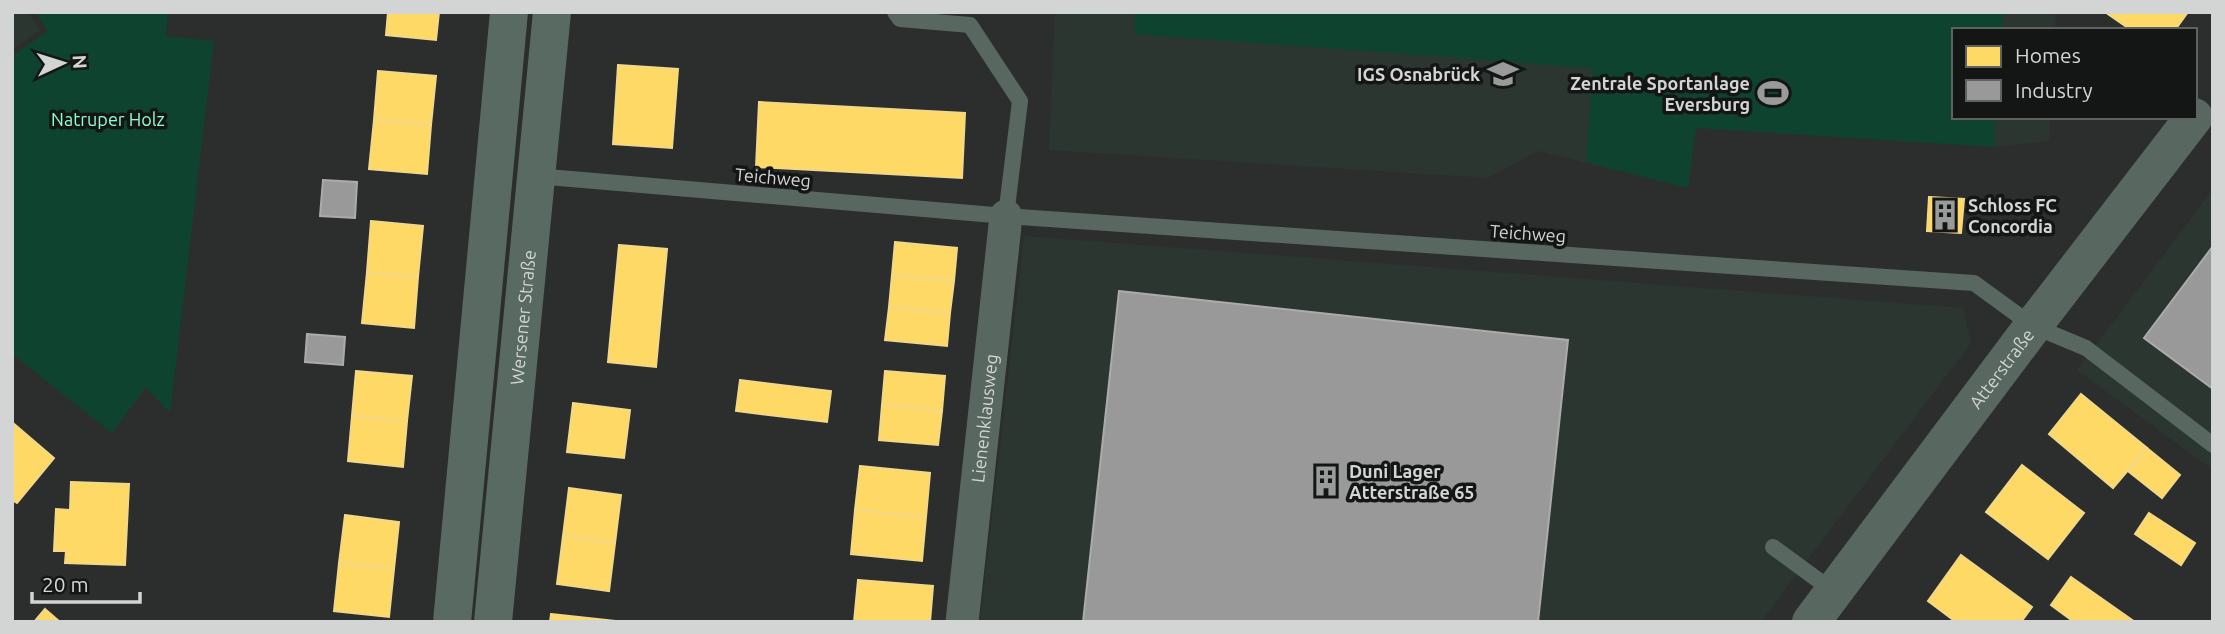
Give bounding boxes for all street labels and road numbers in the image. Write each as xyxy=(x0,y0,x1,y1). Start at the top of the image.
street label: Teichweg xyxy=(734,164,812,190)
street label: Teichweg xyxy=(1489,220,1567,246)
street label: Wersener Straße xyxy=(506,249,539,386)
street label: Atterstraße xyxy=(1965,325,2038,412)
street label: Lienenklausweg xyxy=(967,353,1001,484)

